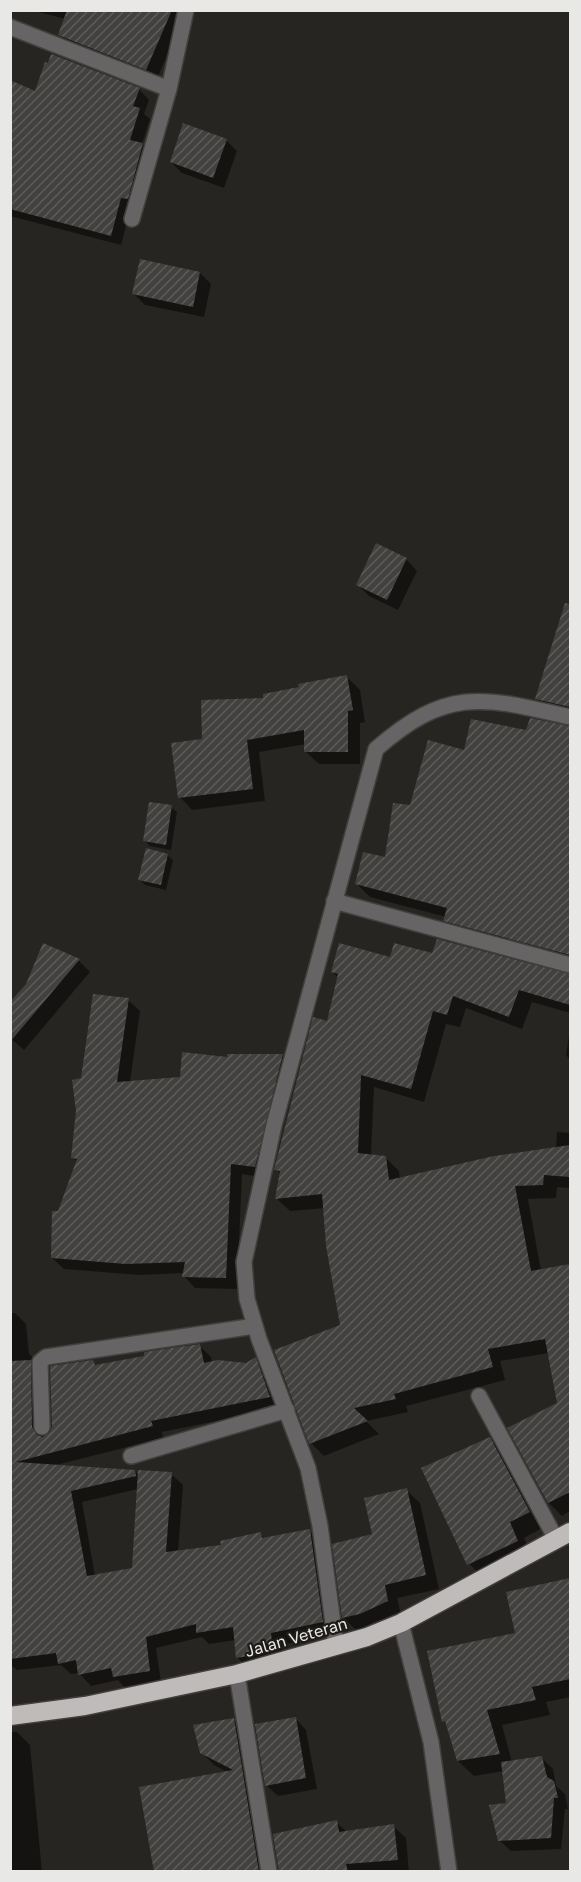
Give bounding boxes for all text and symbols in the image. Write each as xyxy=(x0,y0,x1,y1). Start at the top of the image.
street label: Jalan Veteran xyxy=(242,1613,350,1661)

